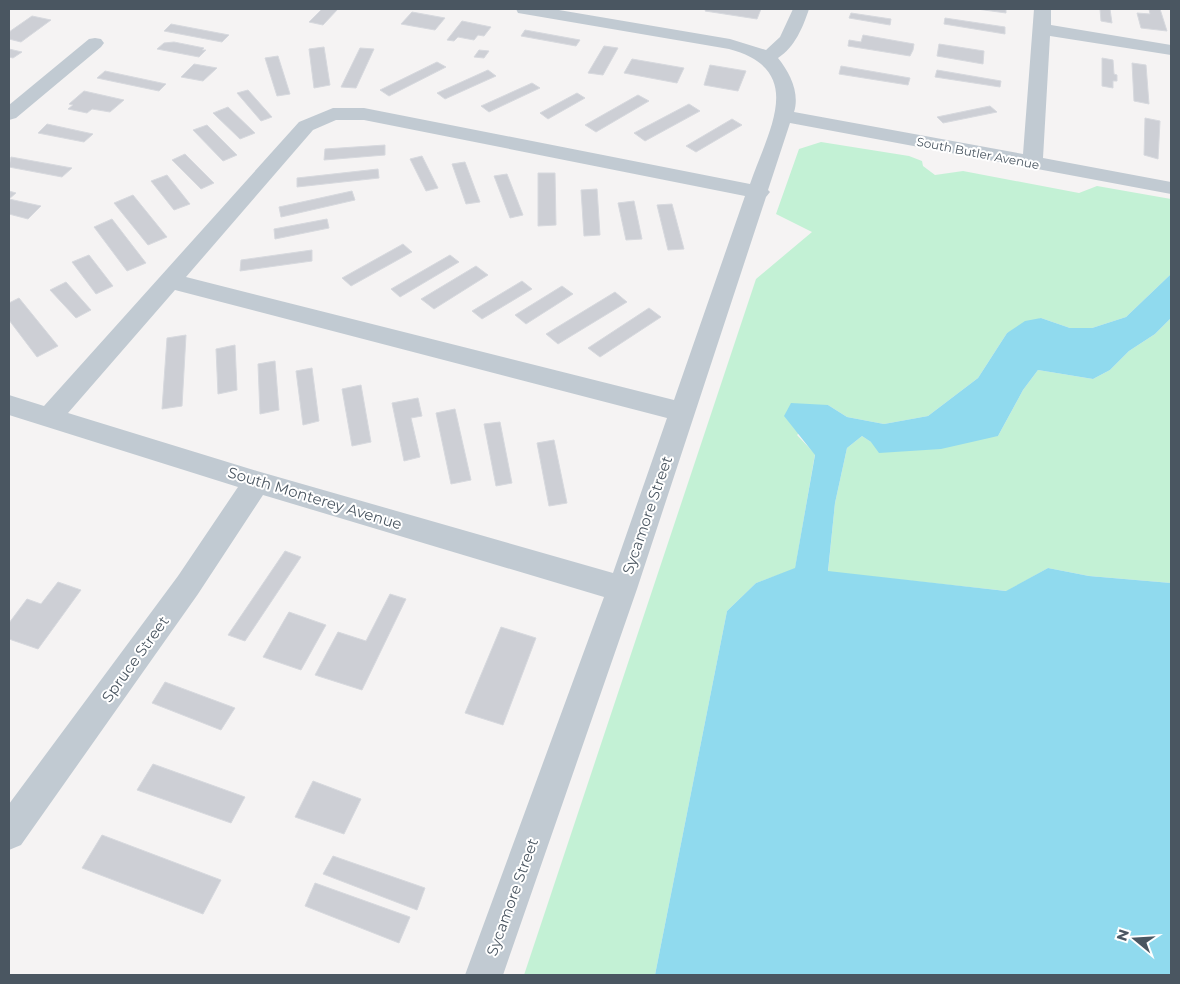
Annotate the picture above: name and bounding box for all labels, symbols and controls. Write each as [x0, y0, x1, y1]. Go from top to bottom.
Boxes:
street label: South Butler Avenue [915, 134, 1041, 172]
street label: Sycamore Street [618, 453, 676, 577]
street label: South Monterey Avenue [226, 462, 404, 534]
street label: Spruce Street [97, 612, 173, 706]
street label: Sycamore Street [482, 836, 542, 958]
north arrow [1110, 914, 1160, 964]
text: N [1112, 927, 1133, 943]

